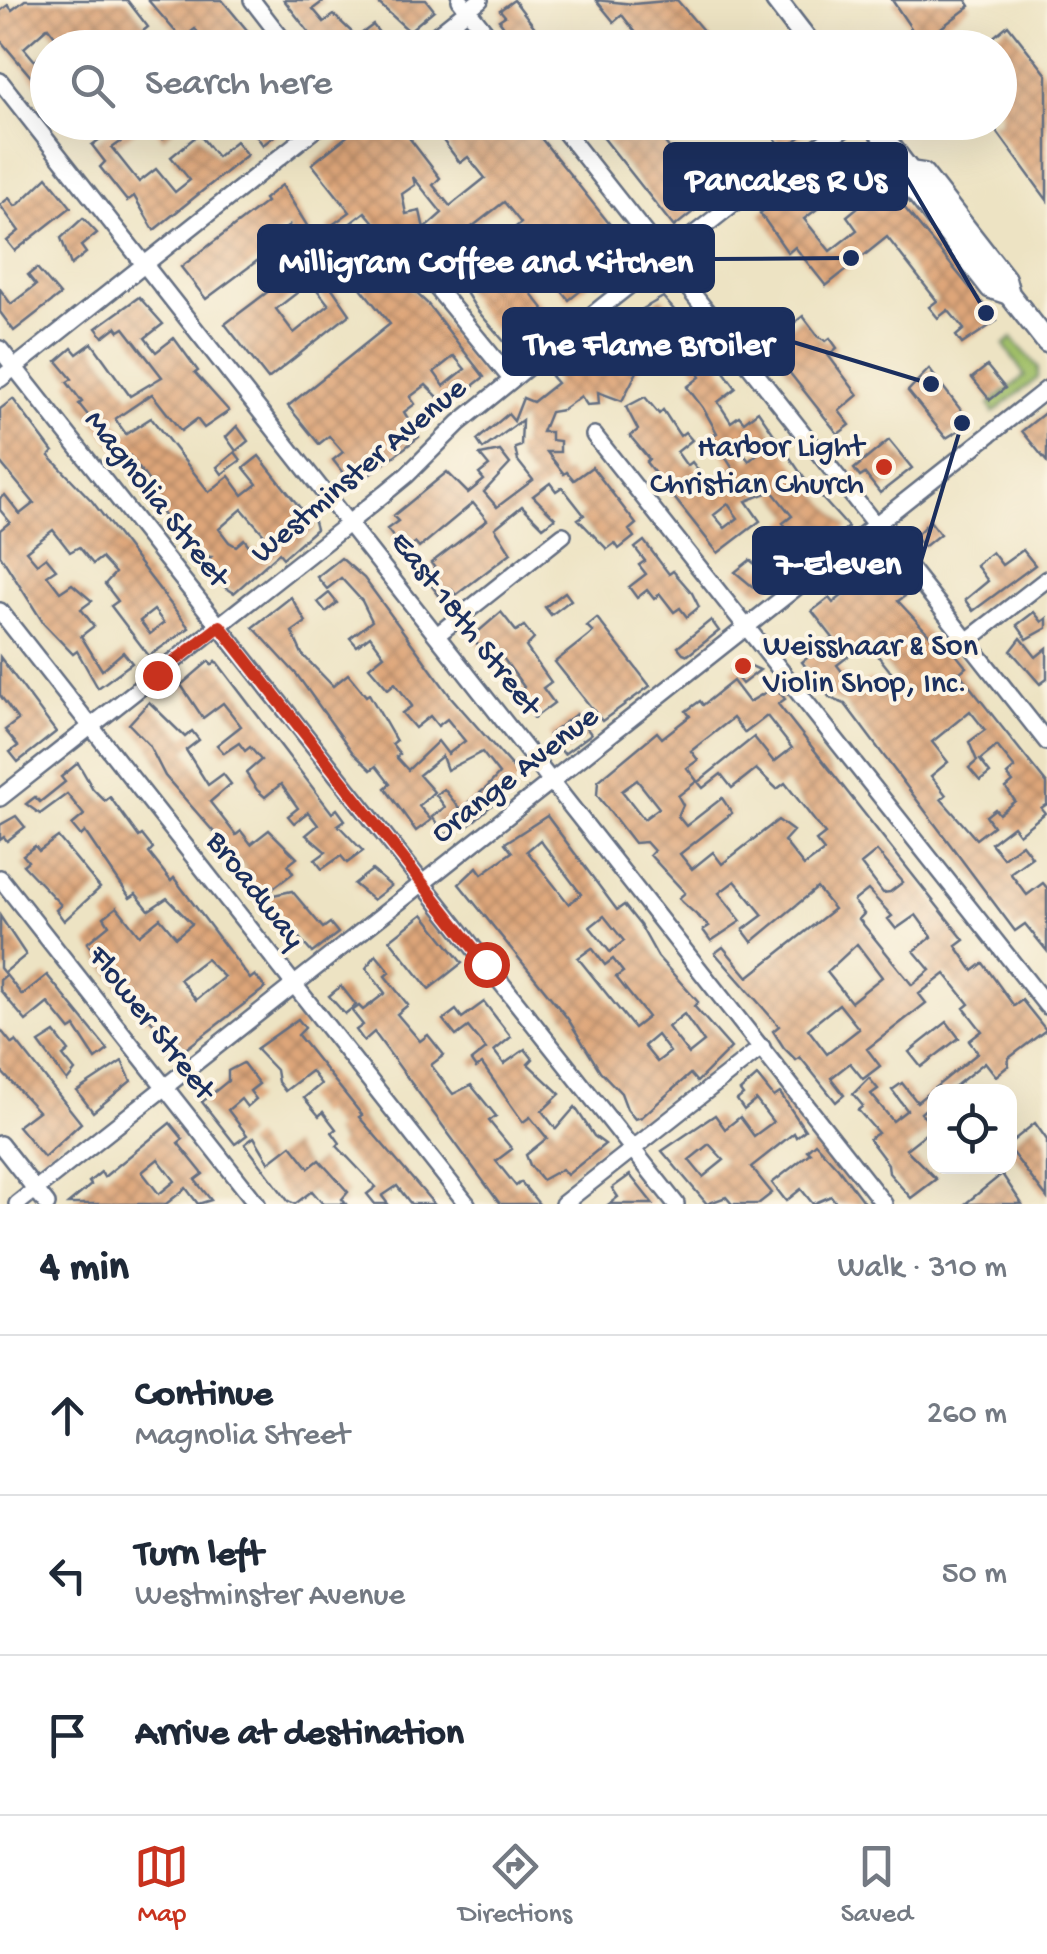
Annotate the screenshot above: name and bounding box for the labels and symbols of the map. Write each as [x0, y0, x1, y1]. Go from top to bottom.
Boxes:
callout: Pancakes R Us [665, 144, 906, 209]
text: Pancakes R Us [683, 162, 889, 203]
callout: Milligram Coffee and Kitchen [259, 226, 713, 291]
text: Milligram Coffee and Kitchen [279, 244, 693, 285]
callout: The Flame Broiler [504, 309, 793, 374]
text: The Flame Broiler [521, 327, 777, 368]
street label: Westminster Avenue [244, 370, 476, 573]
street label: Magnolia Street [74, 404, 238, 599]
place label: Harbor Light Christian Church [650, 430, 867, 505]
marker: Harbor Light Christian Church [873, 456, 895, 478]
street label: East 18th Street [380, 525, 550, 727]
callout: 7-Eleven [754, 528, 921, 593]
text: 7-Eleven [773, 546, 902, 587]
place label: Weisshaar & Son Violin Shop, Inc. [762, 629, 978, 704]
route end [135, 653, 181, 699]
marker: Weisshaar & Son Violin Shop, Inc. [732, 655, 754, 677]
street label: Orange Avenue [425, 699, 608, 853]
street label: Broadway [196, 824, 312, 958]
street label: Flower Street [77, 938, 224, 1111]
route start [464, 942, 510, 988]

